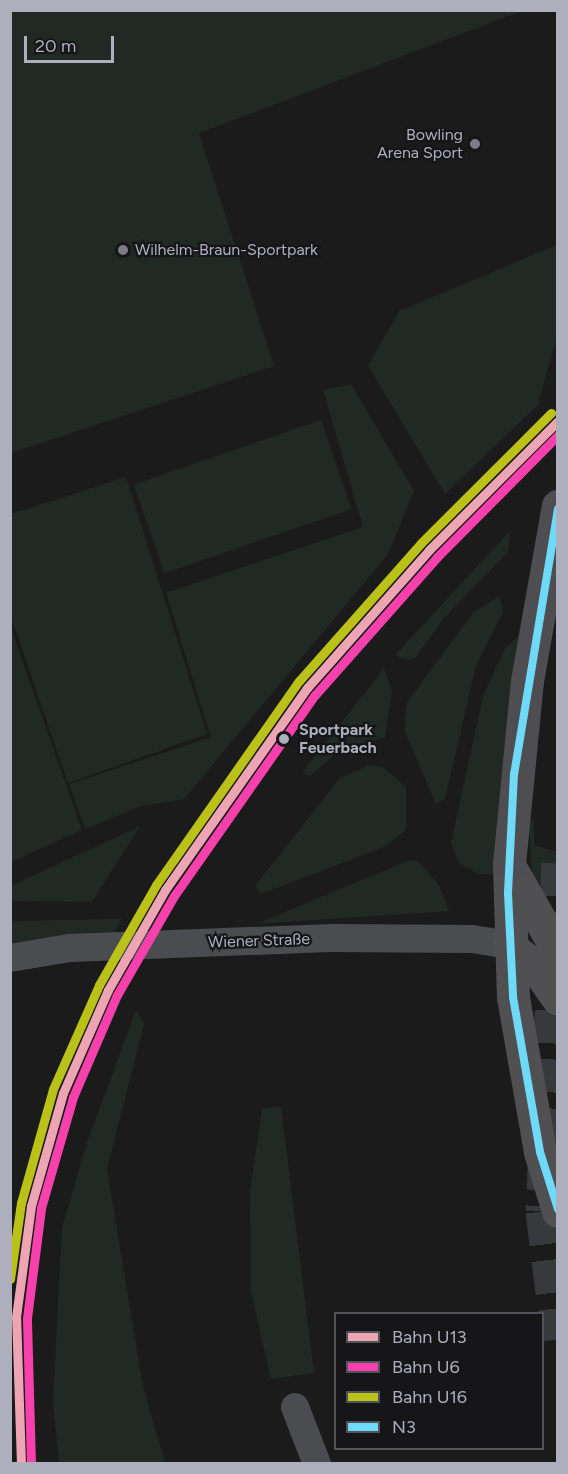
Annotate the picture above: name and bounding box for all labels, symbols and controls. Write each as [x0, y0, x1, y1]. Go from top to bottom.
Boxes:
scale bar [27, 24, 117, 62]
text: 20 m [35, 35, 76, 57]
place label: Bowling Arena Sport [377, 125, 463, 163]
marker: Bowling Arena Sport [468, 137, 482, 151]
place label: Wilhelm-Braun-Sportpark [135, 240, 318, 260]
marker: Wilhelm-Braun-Sportpark [116, 243, 130, 257]
place label: Sportpark Feuerbach [299, 720, 377, 758]
marker: Sportpark Feuerbach [274, 729, 294, 749]
street label: Wiener Straße [208, 930, 310, 952]
legend [334, 1312, 544, 1450]
text: Bahn U13 [392, 1326, 467, 1348]
text: Bahn U6 [392, 1356, 460, 1378]
text: Bahn U16 [392, 1386, 467, 1408]
text: N3 [392, 1416, 416, 1438]

